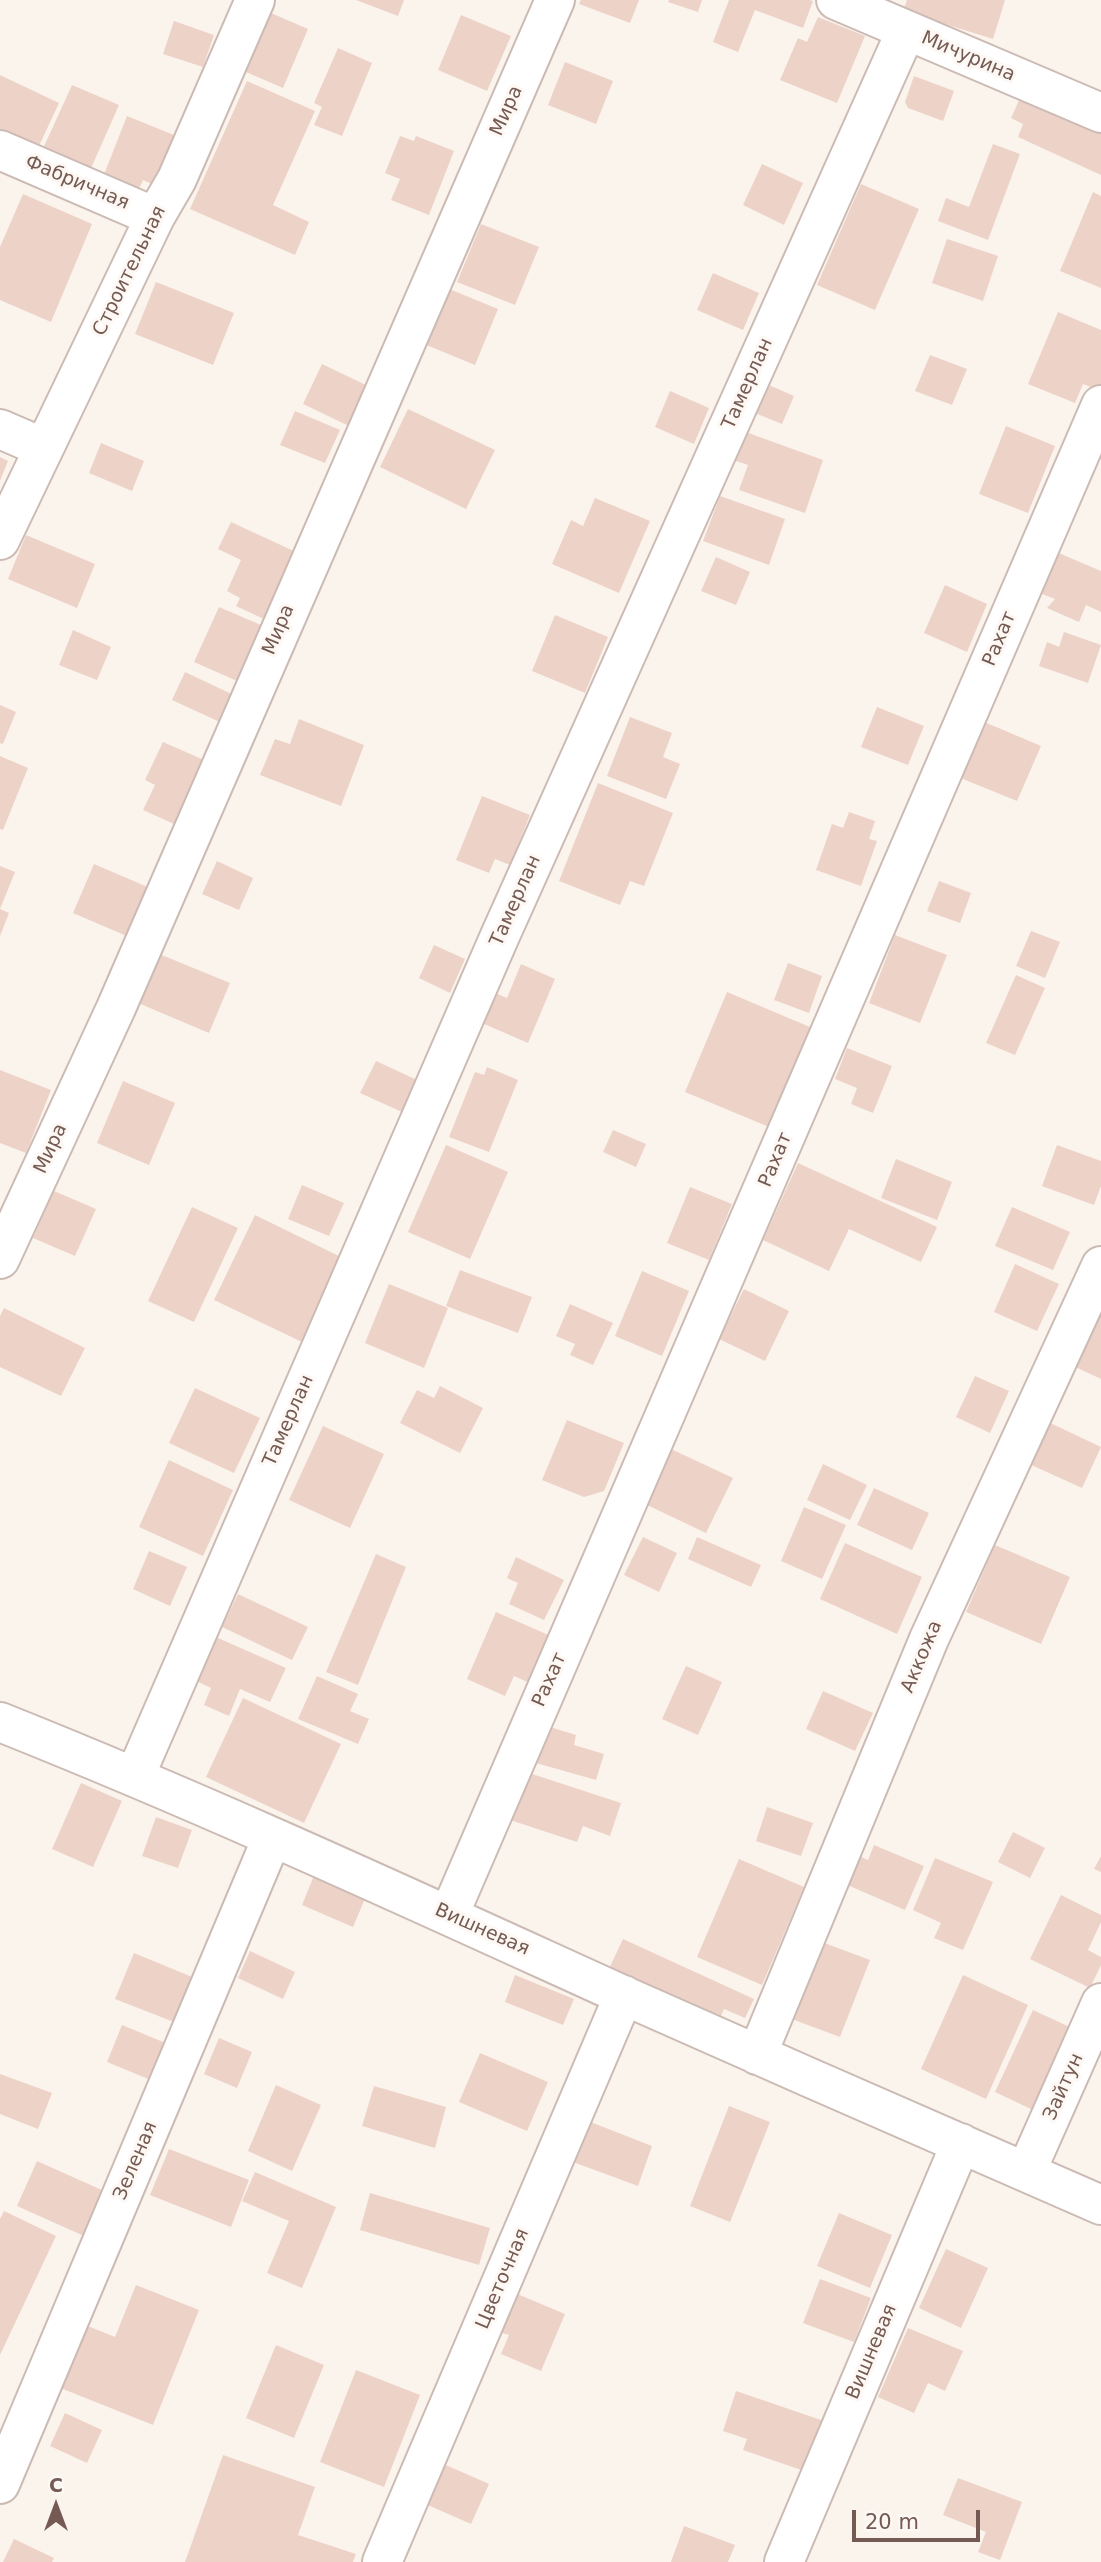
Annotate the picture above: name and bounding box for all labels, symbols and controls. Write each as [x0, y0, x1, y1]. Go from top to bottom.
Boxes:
street label: Мичурина [918, 27, 1018, 87]
street label: Мира [486, 82, 528, 140]
street label: Фабричная [22, 151, 132, 215]
street label: Строительная [89, 202, 171, 340]
street label: Тамерлан [718, 335, 778, 433]
street label: Мира [258, 601, 300, 659]
street label: Рахат [978, 608, 1022, 670]
street label: Тамерлан [486, 852, 546, 950]
street label: Мира [30, 1120, 72, 1178]
street label: Рахат [754, 1129, 798, 1191]
street label: Тамерлан [259, 1372, 319, 1470]
street label: Аккожа [897, 1617, 947, 1697]
street label: Рахат [528, 1649, 572, 1711]
street label: Вишневая [431, 1899, 533, 1961]
street label: Зайтун [1039, 2050, 1089, 2124]
street label: Зеленая [109, 2118, 163, 2204]
street label: Цветочная [472, 2225, 534, 2333]
street label: Вишневая [842, 2301, 902, 2403]
north arrow [21, 2471, 91, 2541]
text: С [49, 2474, 63, 2496]
scale bar [856, 2496, 984, 2540]
text: 20 m [865, 2510, 919, 2534]

